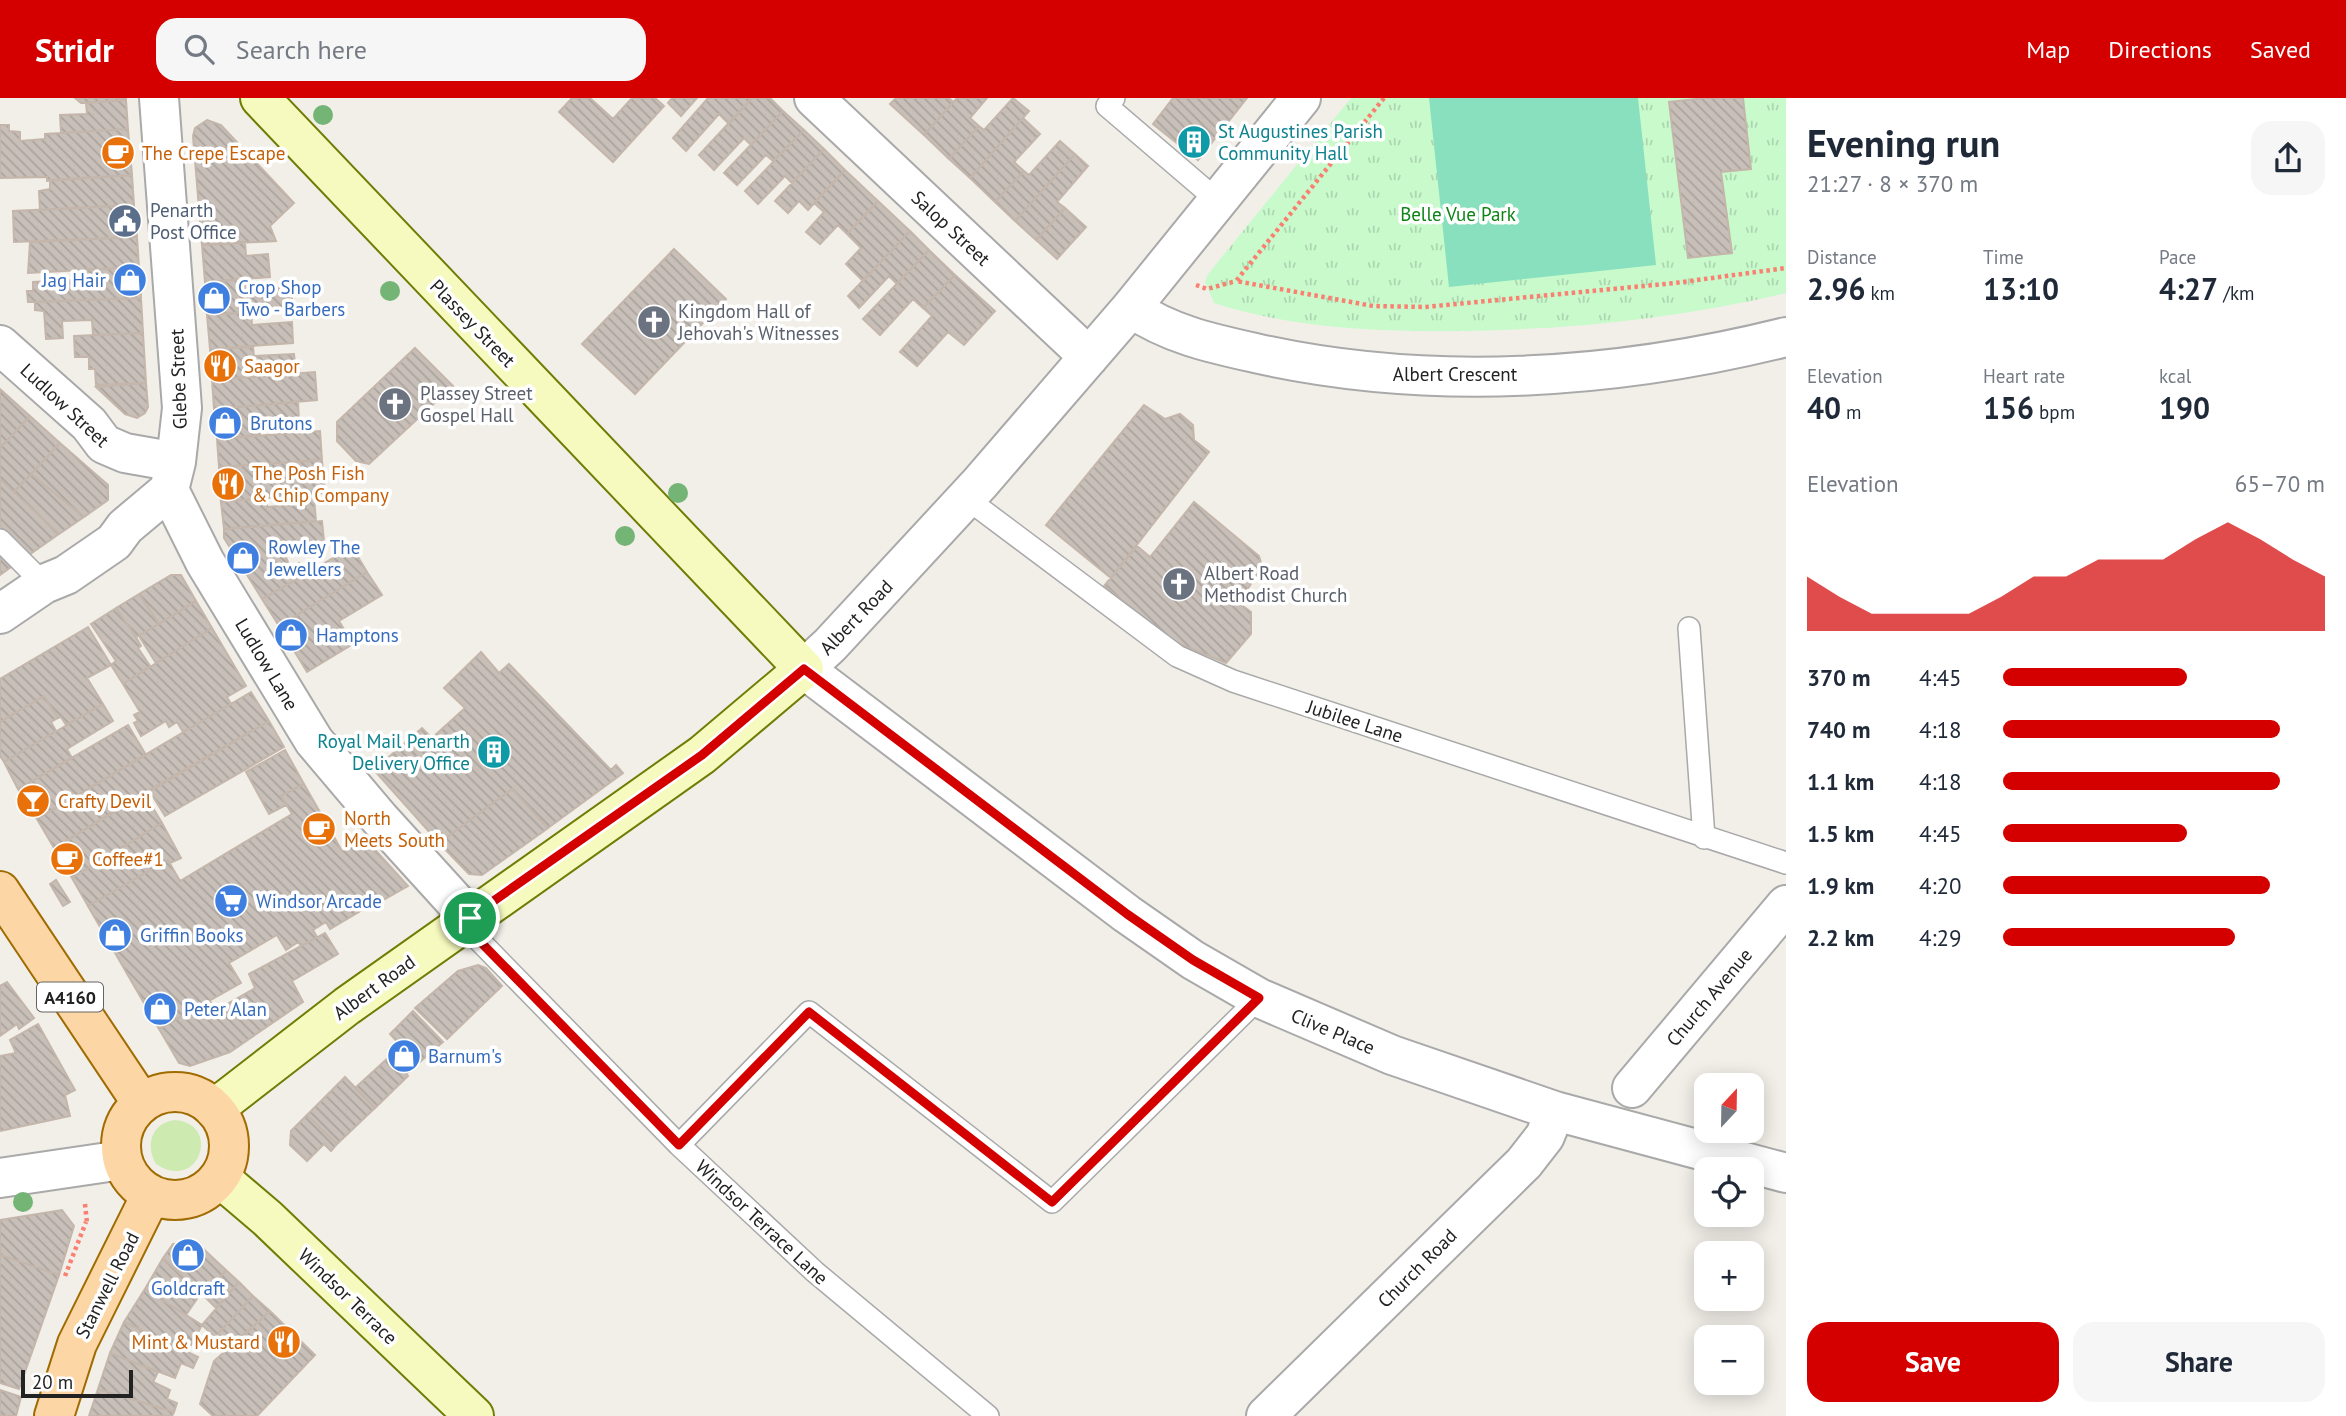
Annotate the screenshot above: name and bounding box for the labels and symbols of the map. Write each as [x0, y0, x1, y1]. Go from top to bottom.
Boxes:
place label: St Augustines Parish Community Hall [1218, 119, 1383, 165]
building icon: St Augustines Parish Community Hall [1175, 123, 1213, 161]
cafe icon: The Crepe Escape [99, 134, 137, 172]
place label: The Crepe Escape [142, 141, 285, 165]
street label: Salop Street [907, 185, 996, 271]
place label: Penarth Post Office [150, 198, 237, 244]
public building icon: Penarth Post Office [106, 202, 144, 240]
park label: Belle Vue Park [1400, 202, 1516, 226]
shop icon: Jag Hair [111, 261, 149, 299]
place label: Jag Hair [41, 268, 107, 292]
street label: Plassey Street [425, 274, 521, 372]
place label: Crop Shop Two - Barbers [238, 275, 345, 321]
shop icon: Crop Shop Two - Barbers [195, 279, 233, 317]
place label: Kingdom Hall of Jehovah's Witnesses [677, 299, 839, 345]
church icon: Kingdom Hall of Jehovah's Witnesses [635, 303, 673, 341]
street label: Glebe Street [164, 328, 192, 430]
restaurant icon: Saagor [201, 347, 239, 385]
place label: Saagor [244, 354, 300, 378]
street label: Ludlow Street [16, 358, 115, 453]
street label: Albert Crescent [1393, 362, 1518, 386]
place label: Plassey Street Gospel Hall [420, 381, 533, 427]
church icon: Plassey Street Gospel Hall [376, 385, 414, 423]
shop icon: Brutons [206, 404, 244, 442]
place label: Brutons [250, 411, 313, 435]
place label: The Posh Fish & Chip Company [252, 461, 389, 507]
restaurant icon: The Posh Fish & Chip Company [209, 465, 247, 503]
place label: Rowley The Jewellers [267, 535, 360, 581]
shop icon: Rowley The Jewellers [224, 539, 262, 577]
place label: Albert Road Methodist Church [1204, 561, 1347, 607]
church icon: Albert Road Methodist Church [1160, 565, 1198, 603]
street label: Albert Road [814, 574, 898, 660]
street label: Ludlow Lane [230, 614, 304, 714]
shop icon: Hamptons [272, 616, 310, 654]
place label: Hamptons [316, 623, 399, 647]
street label: Jubilee Lane [1303, 694, 1406, 748]
place label: Royal Mail Penarth Delivery Office [317, 729, 470, 775]
building icon: Royal Mail Penarth Delivery Office [475, 733, 513, 771]
bar icon: Crafty Devil [14, 782, 52, 820]
place label: Crafty Devil [58, 789, 152, 813]
place label: North Meets South [344, 806, 445, 852]
cafe icon: North Meets South [300, 810, 338, 848]
cafe icon: Coffee#1 [48, 840, 86, 878]
place label: Coffee#1 [92, 847, 164, 871]
supermarket icon: Windsor Arcade [212, 882, 250, 920]
pin [440, 888, 500, 948]
place label: Windsor Arcade [256, 889, 382, 913]
shop icon: Griffin Books [96, 916, 134, 954]
place label: Griffin Books [140, 923, 244, 947]
street label: Church Avenue [1661, 943, 1757, 1051]
street label: Albert Road [328, 949, 420, 1025]
road number: A4160 [37, 982, 103, 1012]
shop icon: Peter Alan [141, 990, 179, 1028]
place label: Peter Alan [184, 997, 267, 1021]
street label: Clive Place [1288, 1003, 1378, 1059]
shop icon: Barnum's [385, 1037, 423, 1075]
place label: Barnum's [428, 1044, 502, 1068]
north arrow [1694, 1073, 1764, 1143]
street label: Windsor Terrace Lane [691, 1154, 833, 1290]
street label: Church Road [1372, 1223, 1462, 1313]
street label: Stanwell Road [70, 1228, 144, 1342]
shop icon: Goldcraft [169, 1236, 207, 1274]
street label: Windsor Terrace [293, 1243, 403, 1349]
place label: Goldcraft [151, 1276, 226, 1300]
restaurant icon: Mint & Mustard [265, 1323, 303, 1361]
place label: Mint & Mustard [132, 1330, 260, 1354]
scale bar [21, 1367, 133, 1399]

